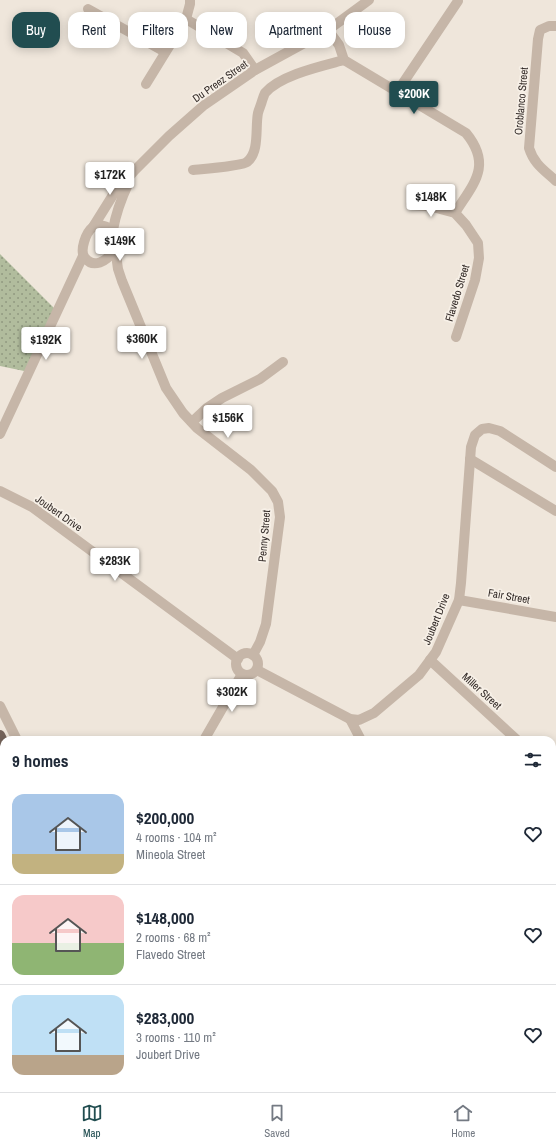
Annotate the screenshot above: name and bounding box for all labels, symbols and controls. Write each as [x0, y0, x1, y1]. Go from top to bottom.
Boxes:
chip: Buy [12, 12, 60, 48]
chip: Rent [68, 12, 120, 48]
chip: Filters [128, 12, 188, 48]
chip: New [196, 12, 247, 48]
chip: Apartment [255, 12, 336, 48]
chip: House [344, 12, 405, 48]
street label: Du Preez Street [190, 57, 251, 105]
street label: Oroblanco Street [511, 66, 531, 136]
pin: $200K [386, 81, 442, 115]
text: $200K [398, 85, 430, 102]
pin: $172K [82, 162, 138, 196]
text: $172K [94, 166, 126, 183]
pin: $148K [403, 184, 459, 218]
text: $148K [415, 188, 447, 205]
pin: $149K [92, 228, 148, 262]
text: $149K [104, 232, 136, 249]
street label: Flavedo Street [442, 262, 472, 323]
pin: $360K [114, 326, 170, 360]
pin: $192K [18, 327, 74, 361]
text: $360K [126, 330, 158, 347]
text: $192K [30, 331, 62, 348]
pin: $156K [200, 405, 256, 439]
text: $156K [212, 409, 244, 426]
street label: Joubert Drive [33, 492, 85, 534]
street label: Penny Street [255, 509, 273, 563]
pin: $283K [87, 548, 143, 582]
text: $283K [99, 552, 131, 569]
street label: Fair Street [487, 585, 531, 607]
street label: Joubert Drive [419, 591, 453, 647]
street label: Miller Street [459, 670, 505, 713]
pin: $302K [204, 679, 260, 713]
text: $302K [216, 683, 248, 700]
text: 9 homes [12, 749, 69, 772]
icon: filters [522, 749, 544, 771]
text: $200,000 [136, 806, 194, 829]
icon: home [44, 810, 92, 858]
icon: heart [522, 823, 544, 845]
text: 4 rooms · 104 m² [136, 829, 217, 846]
text: Mineola Street [136, 846, 205, 863]
text: $148,000 [136, 906, 194, 929]
icon: home [44, 911, 92, 959]
icon: heart [522, 924, 544, 946]
text: 2 rooms · 68 m² [136, 929, 211, 946]
text: Flavedo Street [136, 946, 205, 963]
text: $283,000 [136, 1006, 194, 1029]
icon: home [44, 1011, 92, 1059]
icon: heart [522, 1024, 544, 1046]
text: 3 rooms · 110 m² [136, 1029, 216, 1046]
text: Joubert Drive [136, 1046, 200, 1063]
tab: Map [81, 1102, 103, 1140]
tab: Saved [264, 1102, 290, 1140]
tab: Home [451, 1102, 475, 1140]

